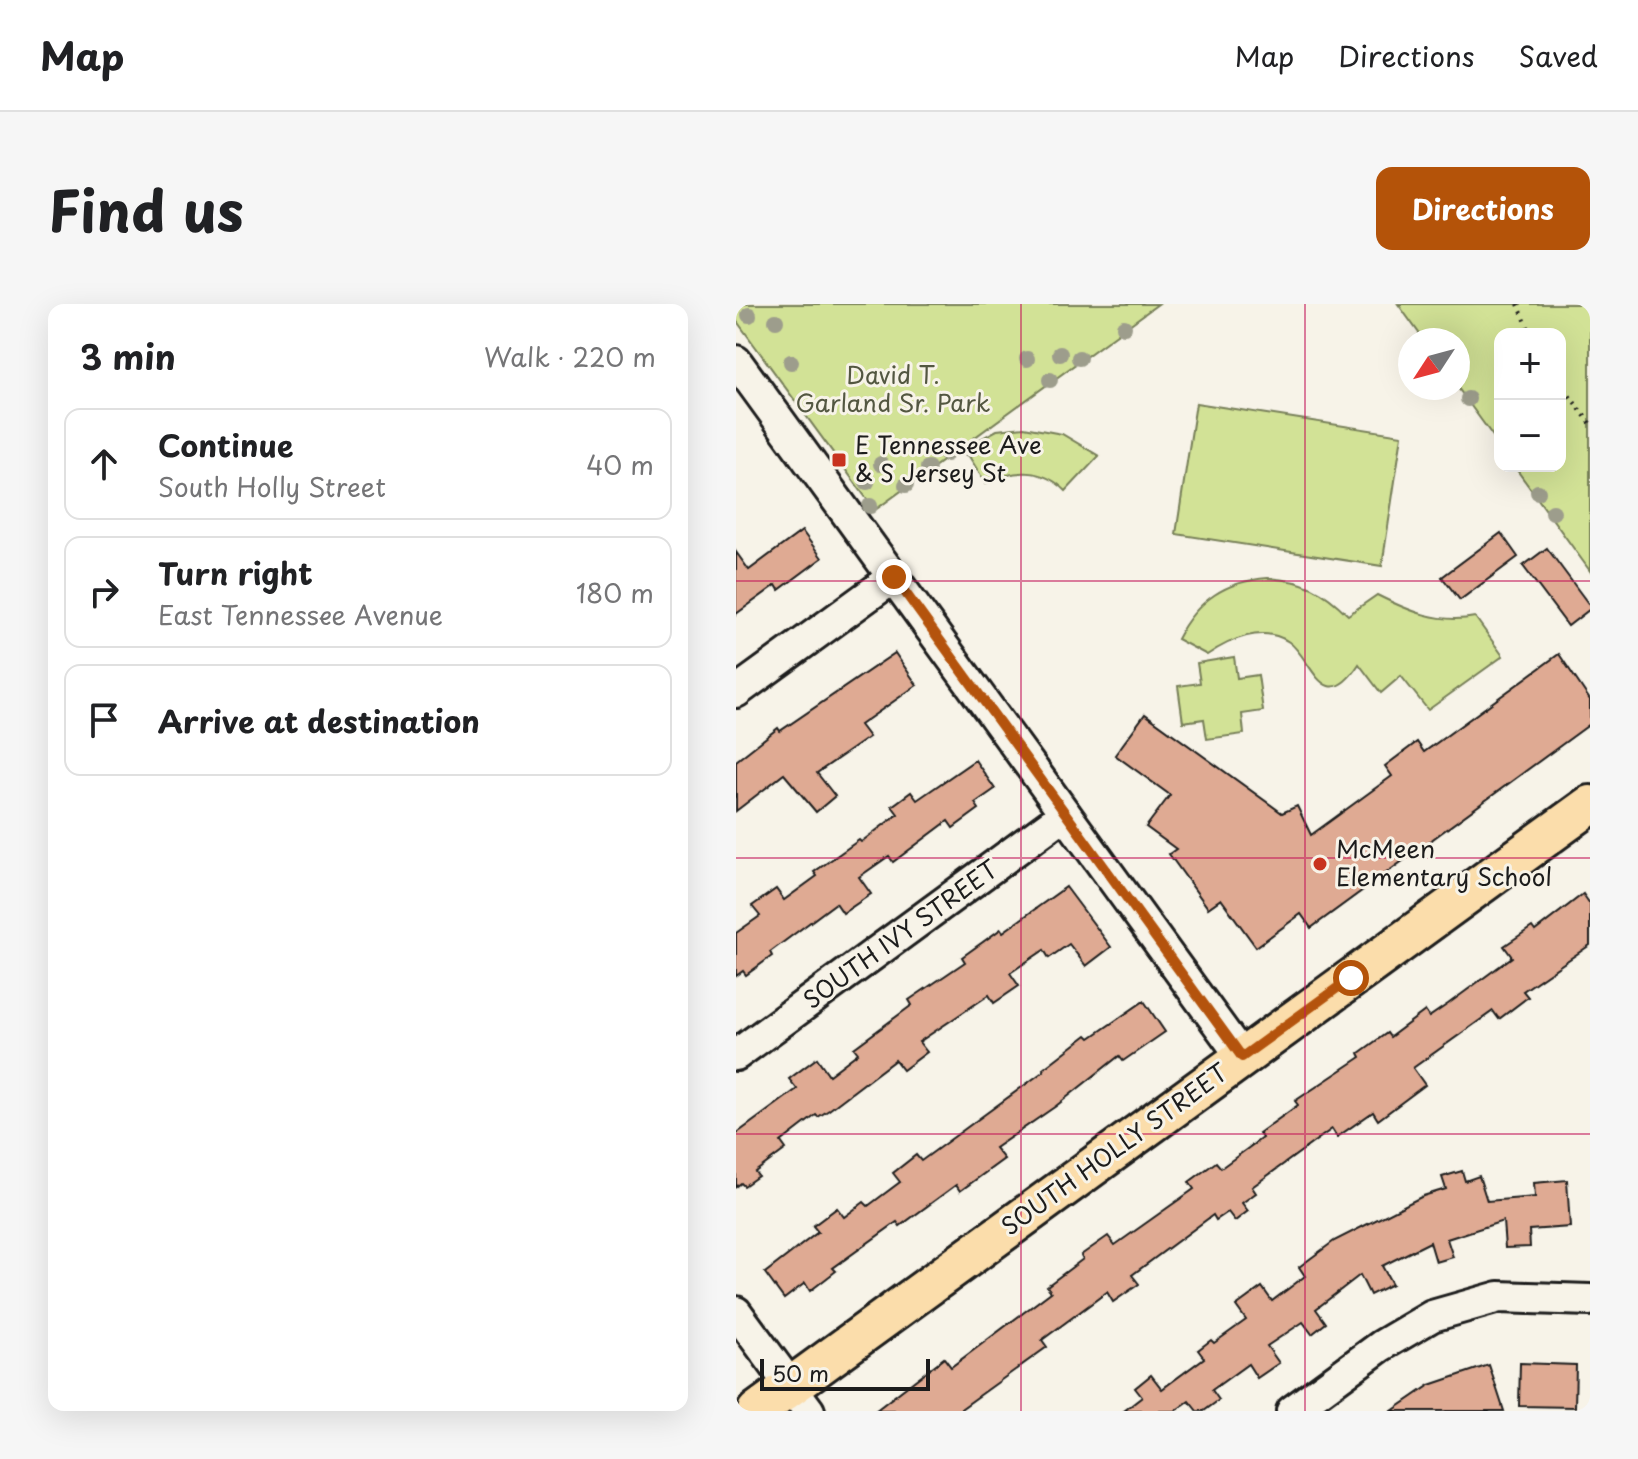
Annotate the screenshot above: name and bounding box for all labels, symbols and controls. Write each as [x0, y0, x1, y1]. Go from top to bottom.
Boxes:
text: Map [40, 27, 124, 84]
text: Map [1235, 34, 1294, 77]
text: Directions [1338, 34, 1475, 77]
text: Saved [1519, 34, 1598, 77]
text: Find us [48, 166, 244, 251]
button: Directions [1376, 167, 1590, 250]
north arrow [1398, 328, 1470, 400]
map controls [1494, 328, 1566, 472]
button: + [1494, 328, 1566, 400]
text: 3 min [80, 330, 176, 382]
text: Walk · 220 m [484, 337, 656, 376]
park label: David T. Garland Sr. Park [796, 356, 990, 420]
button: − [1494, 400, 1566, 472]
text: Continue [158, 422, 293, 467]
place label: E Tennessee Ave & S Jersey St [855, 426, 1042, 490]
icon: ahead [82, 442, 126, 486]
text: 40 m [586, 445, 654, 484]
marker: E Tennessee Ave & S Jersey St [830, 451, 848, 469]
text: South Holly Street [158, 467, 386, 506]
text: Turn right [158, 550, 313, 595]
route end [876, 559, 912, 595]
icon: right [82, 570, 126, 614]
text: 180 m [576, 573, 654, 612]
text: East Tennessee Avenue [158, 595, 443, 634]
icon: arrive [82, 698, 126, 742]
text: Arrive at destination [158, 698, 480, 743]
place label: McMeen Elementary School [1336, 830, 1552, 894]
street label: SOUTH IVY STREET [795, 850, 1005, 1016]
marker: McMeen Elementary School [1311, 855, 1329, 873]
route start [1333, 960, 1369, 996]
street label: SOUTH HOLLY STREET [993, 1053, 1235, 1243]
scale bar [760, 1355, 930, 1391]
text: 50 m [772, 1356, 829, 1389]

